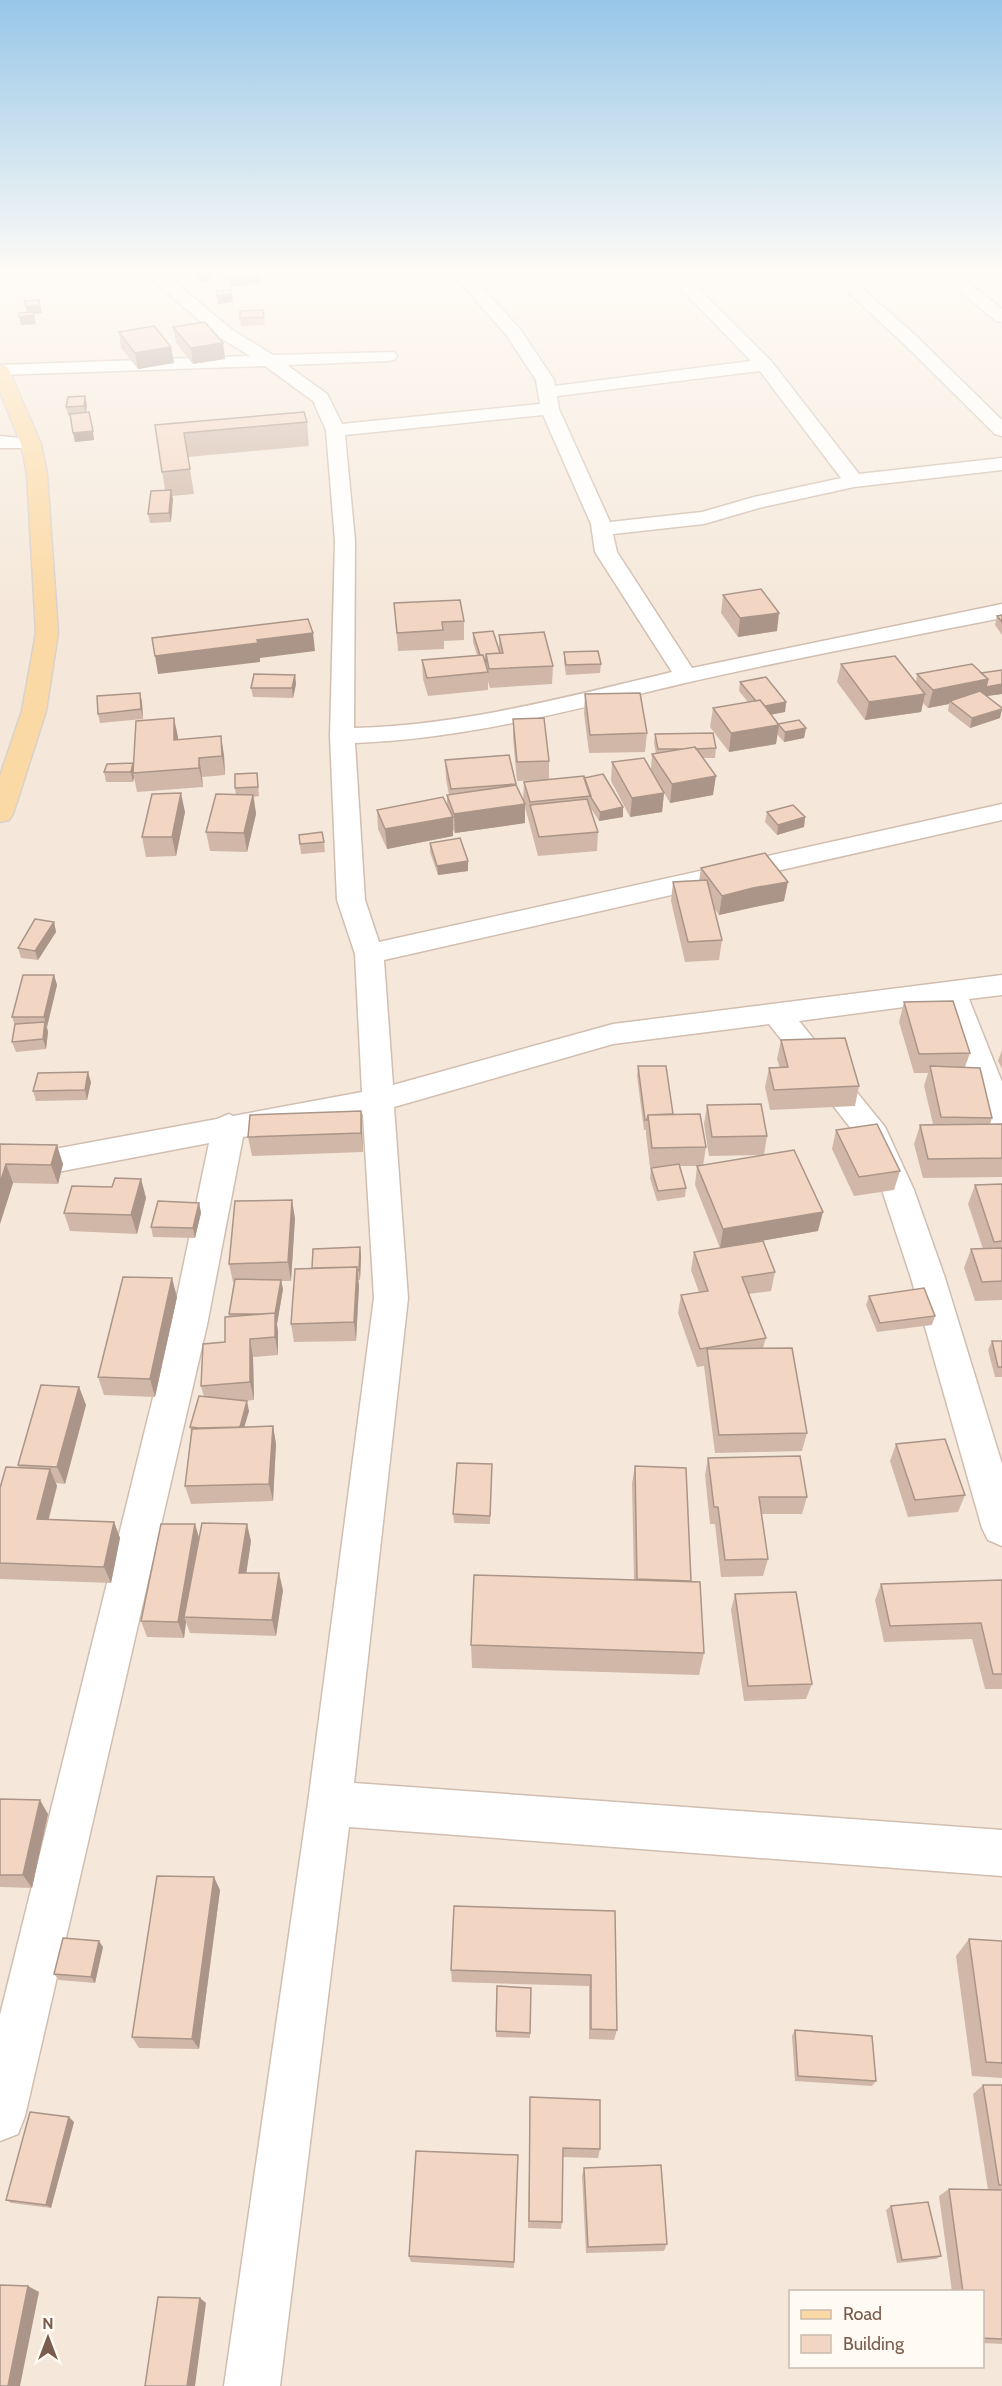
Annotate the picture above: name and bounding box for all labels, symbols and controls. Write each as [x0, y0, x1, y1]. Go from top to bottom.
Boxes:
legend [789, 2290, 984, 2368]
text: Road [843, 2303, 882, 2325]
north arrow [18, 2308, 78, 2368]
text: N [42, 2314, 54, 2333]
text: Building [843, 2333, 905, 2355]

